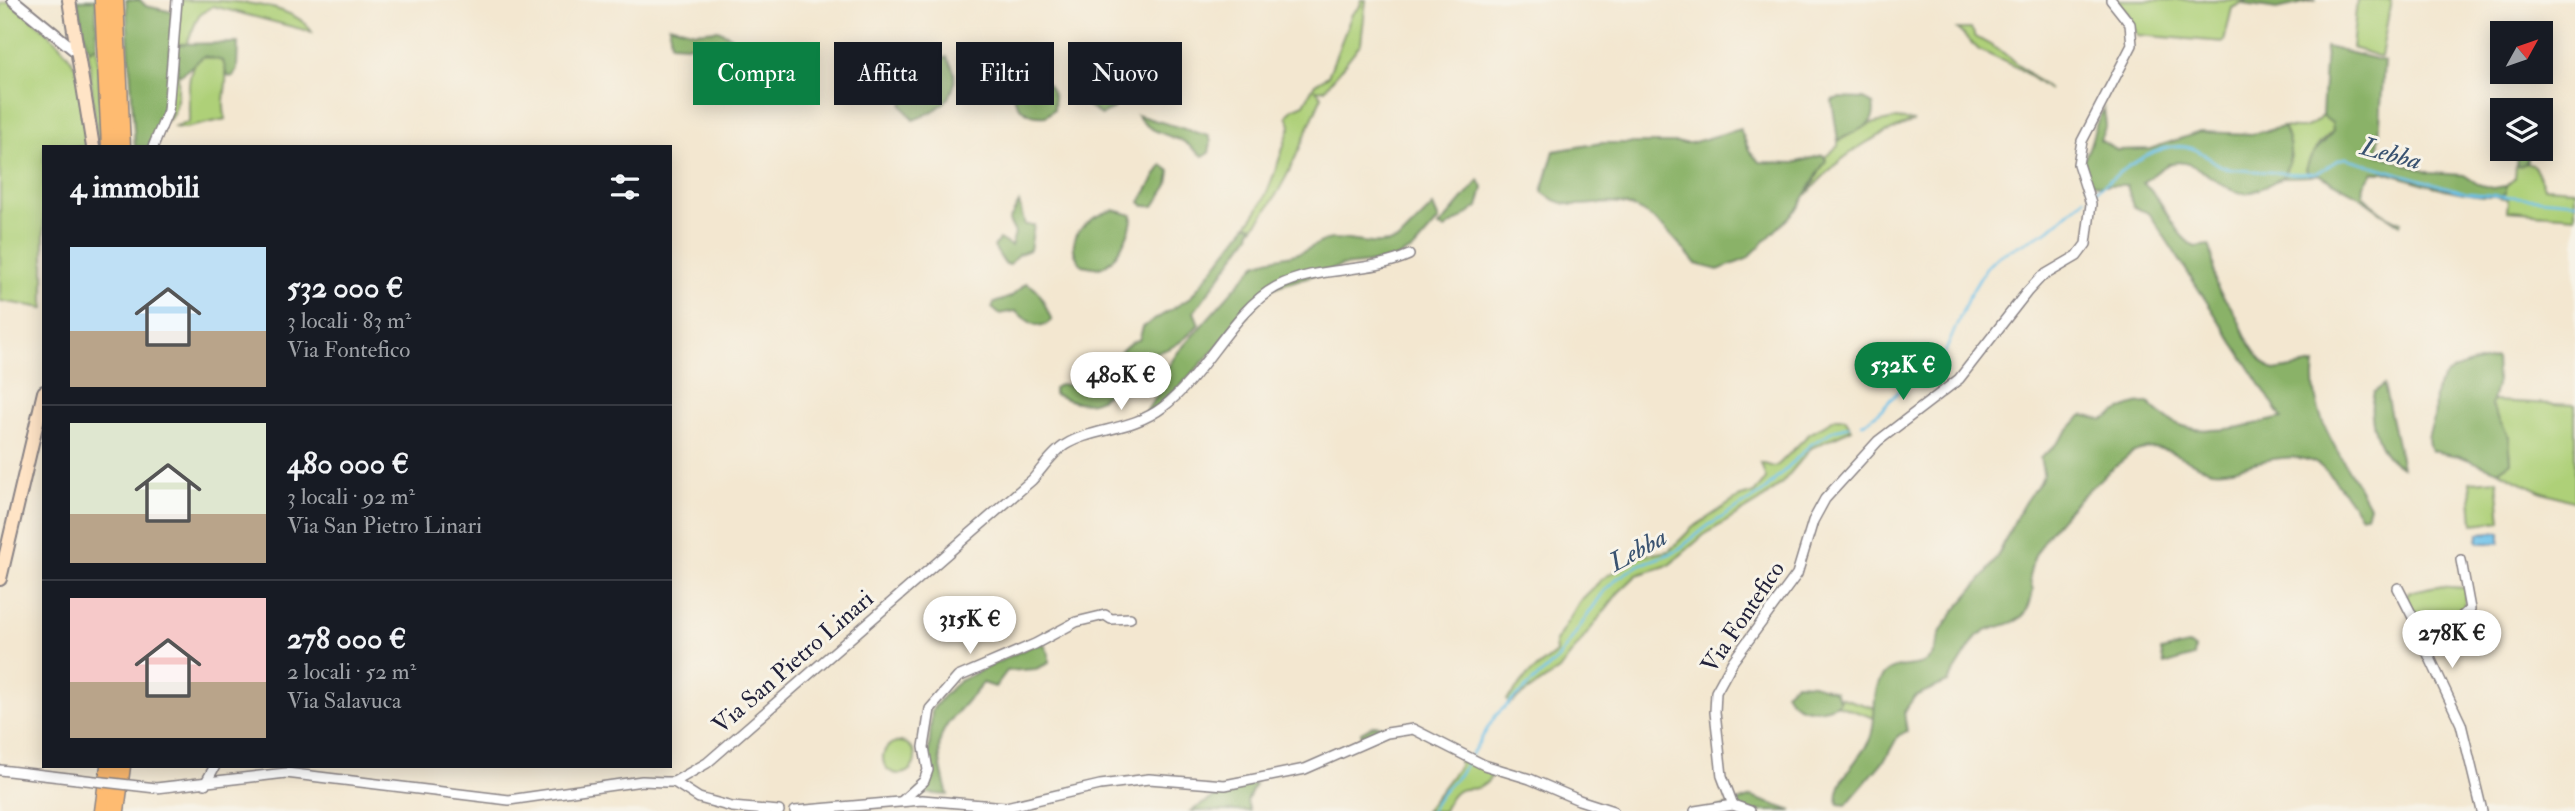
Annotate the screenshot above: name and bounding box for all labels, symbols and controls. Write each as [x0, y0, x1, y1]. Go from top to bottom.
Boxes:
north arrow [2490, 21, 2553, 84]
map controls [2490, 21, 2553, 161]
chip: Compra [693, 42, 820, 105]
chip: Affitta [834, 42, 942, 105]
chip: Filtri [956, 42, 1054, 105]
chip: Nuovo [1068, 42, 1182, 105]
button: layers [2490, 98, 2553, 161]
water label: Lebba [2356, 130, 2425, 177]
icon: filters [606, 168, 644, 206]
text: 4 immobili [70, 169, 200, 206]
text: 532 000 € [287, 269, 403, 306]
icon: home [126, 275, 210, 359]
text: 3 locali · 83 m² [287, 306, 411, 335]
text: Via Fontefico [287, 335, 410, 364]
pin: 532K € [1846, 342, 1960, 402]
text: 532K € [1871, 350, 1935, 379]
pin: 480K € [1064, 352, 1178, 412]
text: 480K € [1086, 360, 1156, 389]
text: 480 000 € [287, 445, 409, 482]
icon: home [126, 451, 210, 535]
text: 3 locali · 92 m² [287, 482, 415, 511]
text: Via San Pietro Linari [287, 511, 482, 540]
water label: Lebba [1603, 521, 1673, 579]
street label: Via Fontefico [1694, 555, 1792, 679]
street label: Via San Pietro Linari [706, 583, 880, 741]
pin: 315K € [913, 596, 1027, 656]
text: 315K € [939, 604, 1001, 633]
pin: 278K € [2395, 610, 2509, 670]
text: 278K € [2418, 618, 2486, 647]
text: 278 000 € [287, 620, 406, 657]
icon: home [126, 626, 210, 710]
text: 2 locali · 52 m² [287, 657, 416, 686]
text: Via Salavuca [287, 686, 401, 715]

